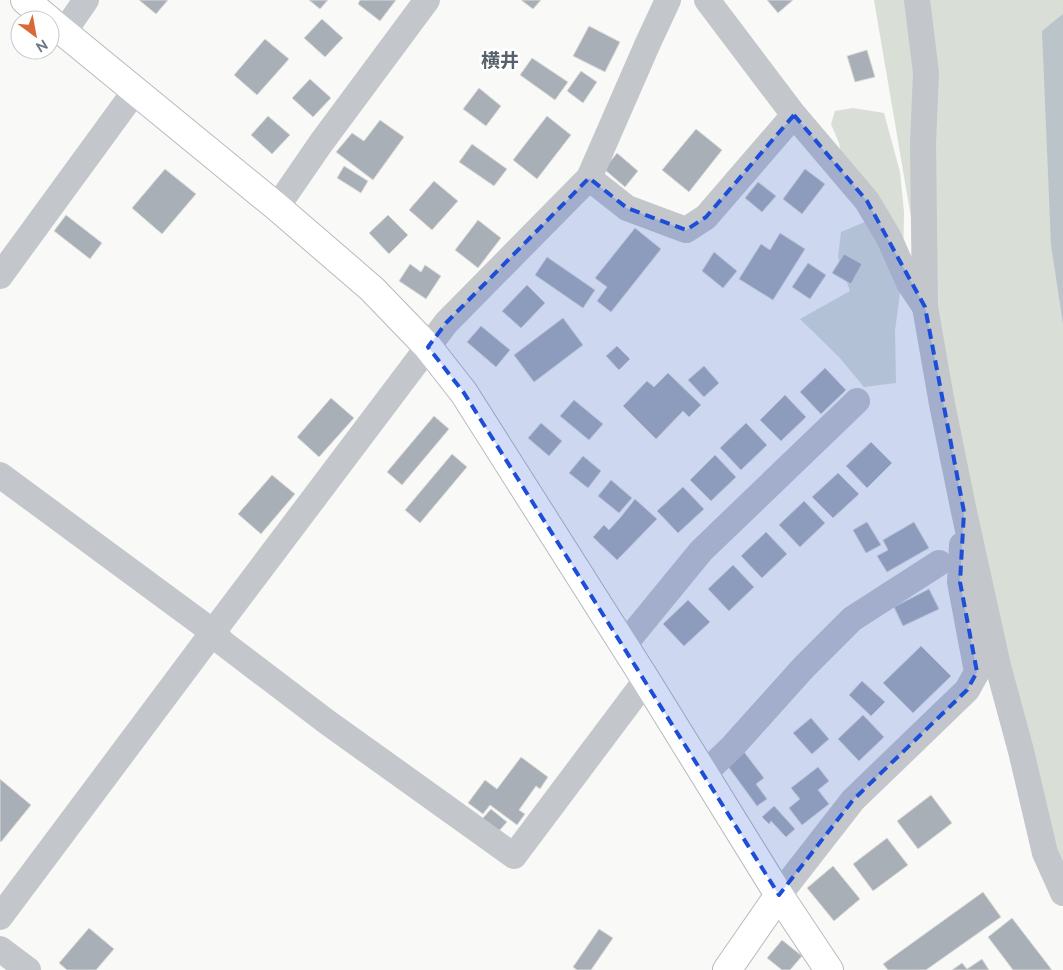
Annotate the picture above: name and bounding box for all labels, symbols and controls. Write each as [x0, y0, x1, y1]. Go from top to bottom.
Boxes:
north arrow [10, 10, 60, 60]
text: N [33, 36, 51, 56]
district label: 横井 [481, 49, 519, 71]

